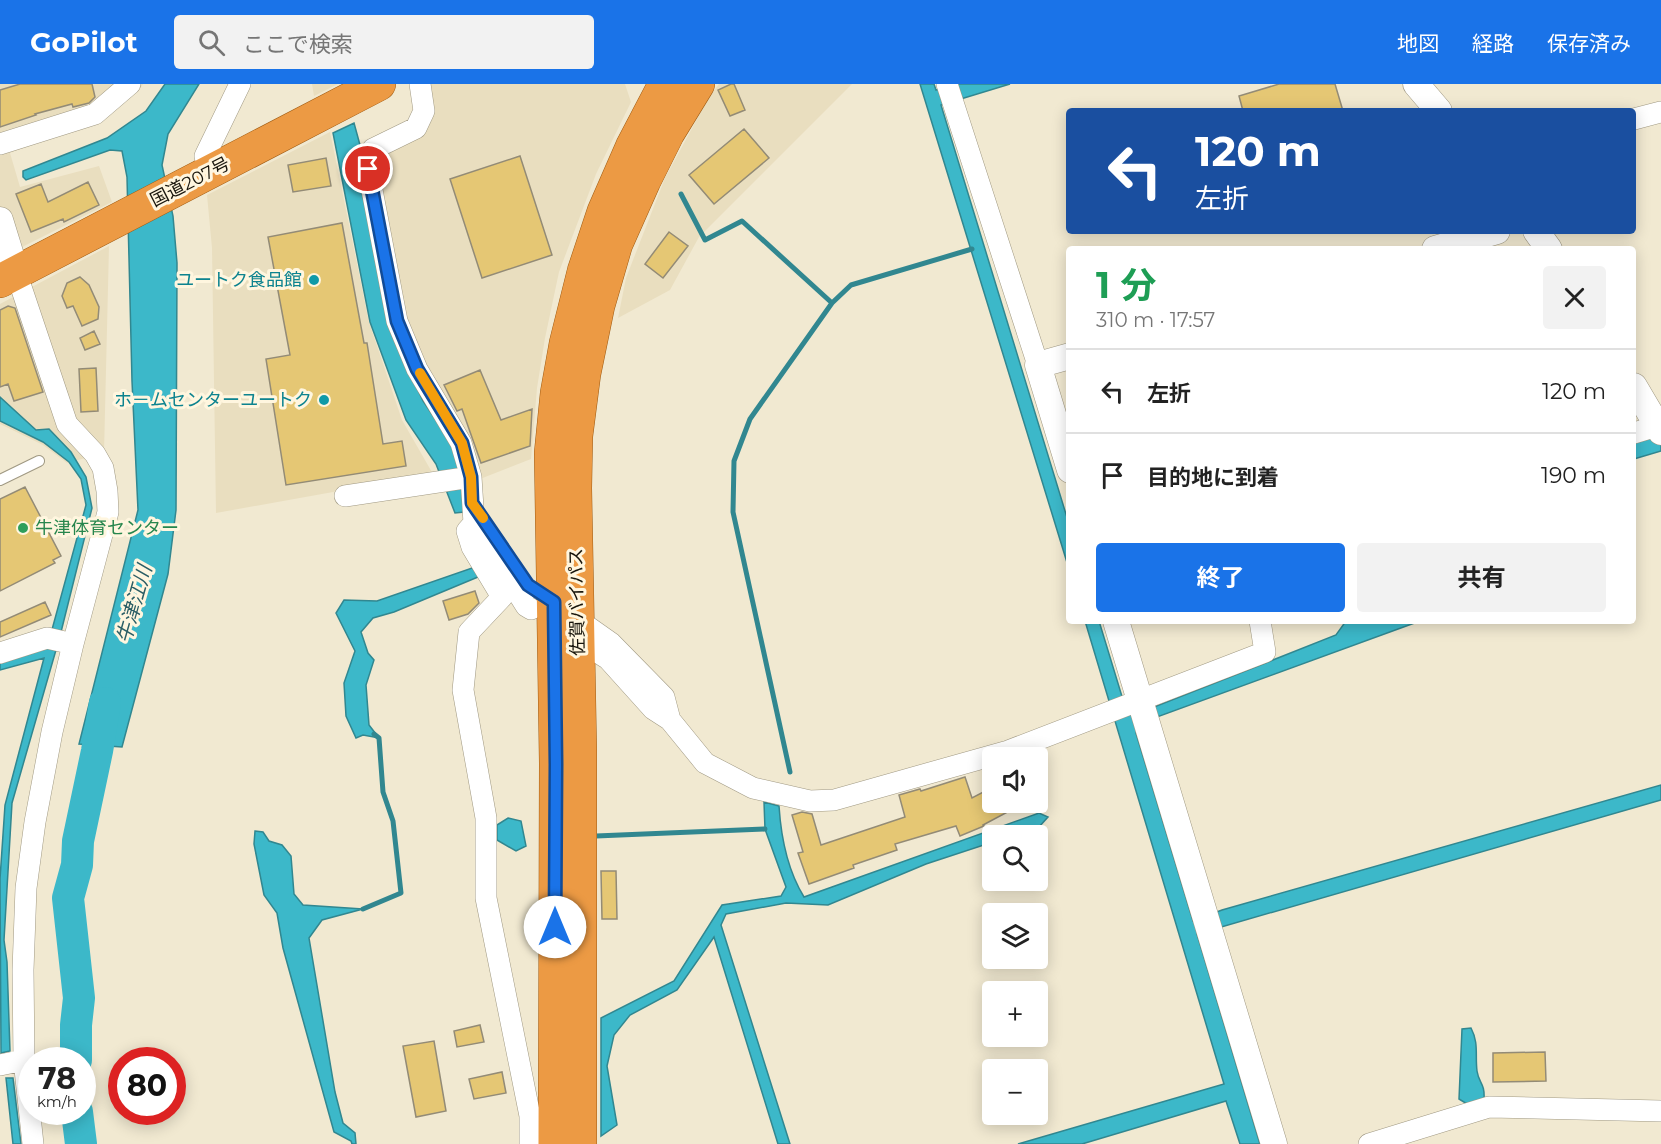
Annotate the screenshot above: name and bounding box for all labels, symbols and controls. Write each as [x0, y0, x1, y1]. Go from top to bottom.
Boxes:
search box [174, 15, 594, 69]
text: GoPilot [30, 25, 138, 59]
icon: search [195, 26, 228, 59]
text: ここで検索 [243, 31, 353, 58]
text: 地図 [1397, 31, 1439, 56]
text: 経路 [1472, 31, 1514, 56]
text: 保存済み [1547, 31, 1631, 56]
text: 120 m [1195, 125, 1321, 177]
icon: left [1096, 132, 1174, 210]
pin [342, 143, 393, 194]
icon: arrive [351, 152, 384, 185]
street label: 国道207号 [146, 153, 234, 211]
text: 左折 [1195, 182, 1249, 215]
text: 1 分 [1096, 263, 1156, 307]
button: close [1543, 266, 1606, 329]
place label: ユートク食品館 [176, 269, 302, 291]
marker: ユートク食品館 [307, 273, 321, 287]
text: 310 m · 17:57 [1096, 308, 1215, 332]
icon: left [1096, 375, 1129, 408]
text: 120 m [1542, 378, 1606, 405]
text: 左折 [1147, 380, 1191, 407]
place label: ホ－ムセンターユートク [114, 389, 312, 411]
marker: ホ－ムセンターユートク [317, 393, 331, 407]
icon: arrive [1096, 459, 1129, 492]
text: 190 m [1541, 462, 1606, 489]
text: 目的地に到着 [1147, 464, 1279, 491]
place label: 牛津体育センター [35, 517, 179, 539]
marker: 牛津体育センター [16, 521, 30, 535]
button: 終了 [1096, 543, 1345, 612]
button: 共有 [1357, 543, 1606, 612]
street label: 佐賀バイパス [565, 548, 589, 656]
water label: 牛津江川 [111, 560, 157, 646]
map controls [982, 747, 1048, 1125]
button: sound [982, 747, 1048, 813]
button: search [982, 825, 1048, 891]
position arrow [523, 895, 587, 959]
button: layers [982, 903, 1048, 969]
button: + [982, 981, 1048, 1047]
speed limit sign: 80 [108, 1047, 186, 1125]
button: − [982, 1059, 1048, 1125]
text: 78 [38, 1060, 76, 1097]
text: km/h [37, 1092, 77, 1111]

